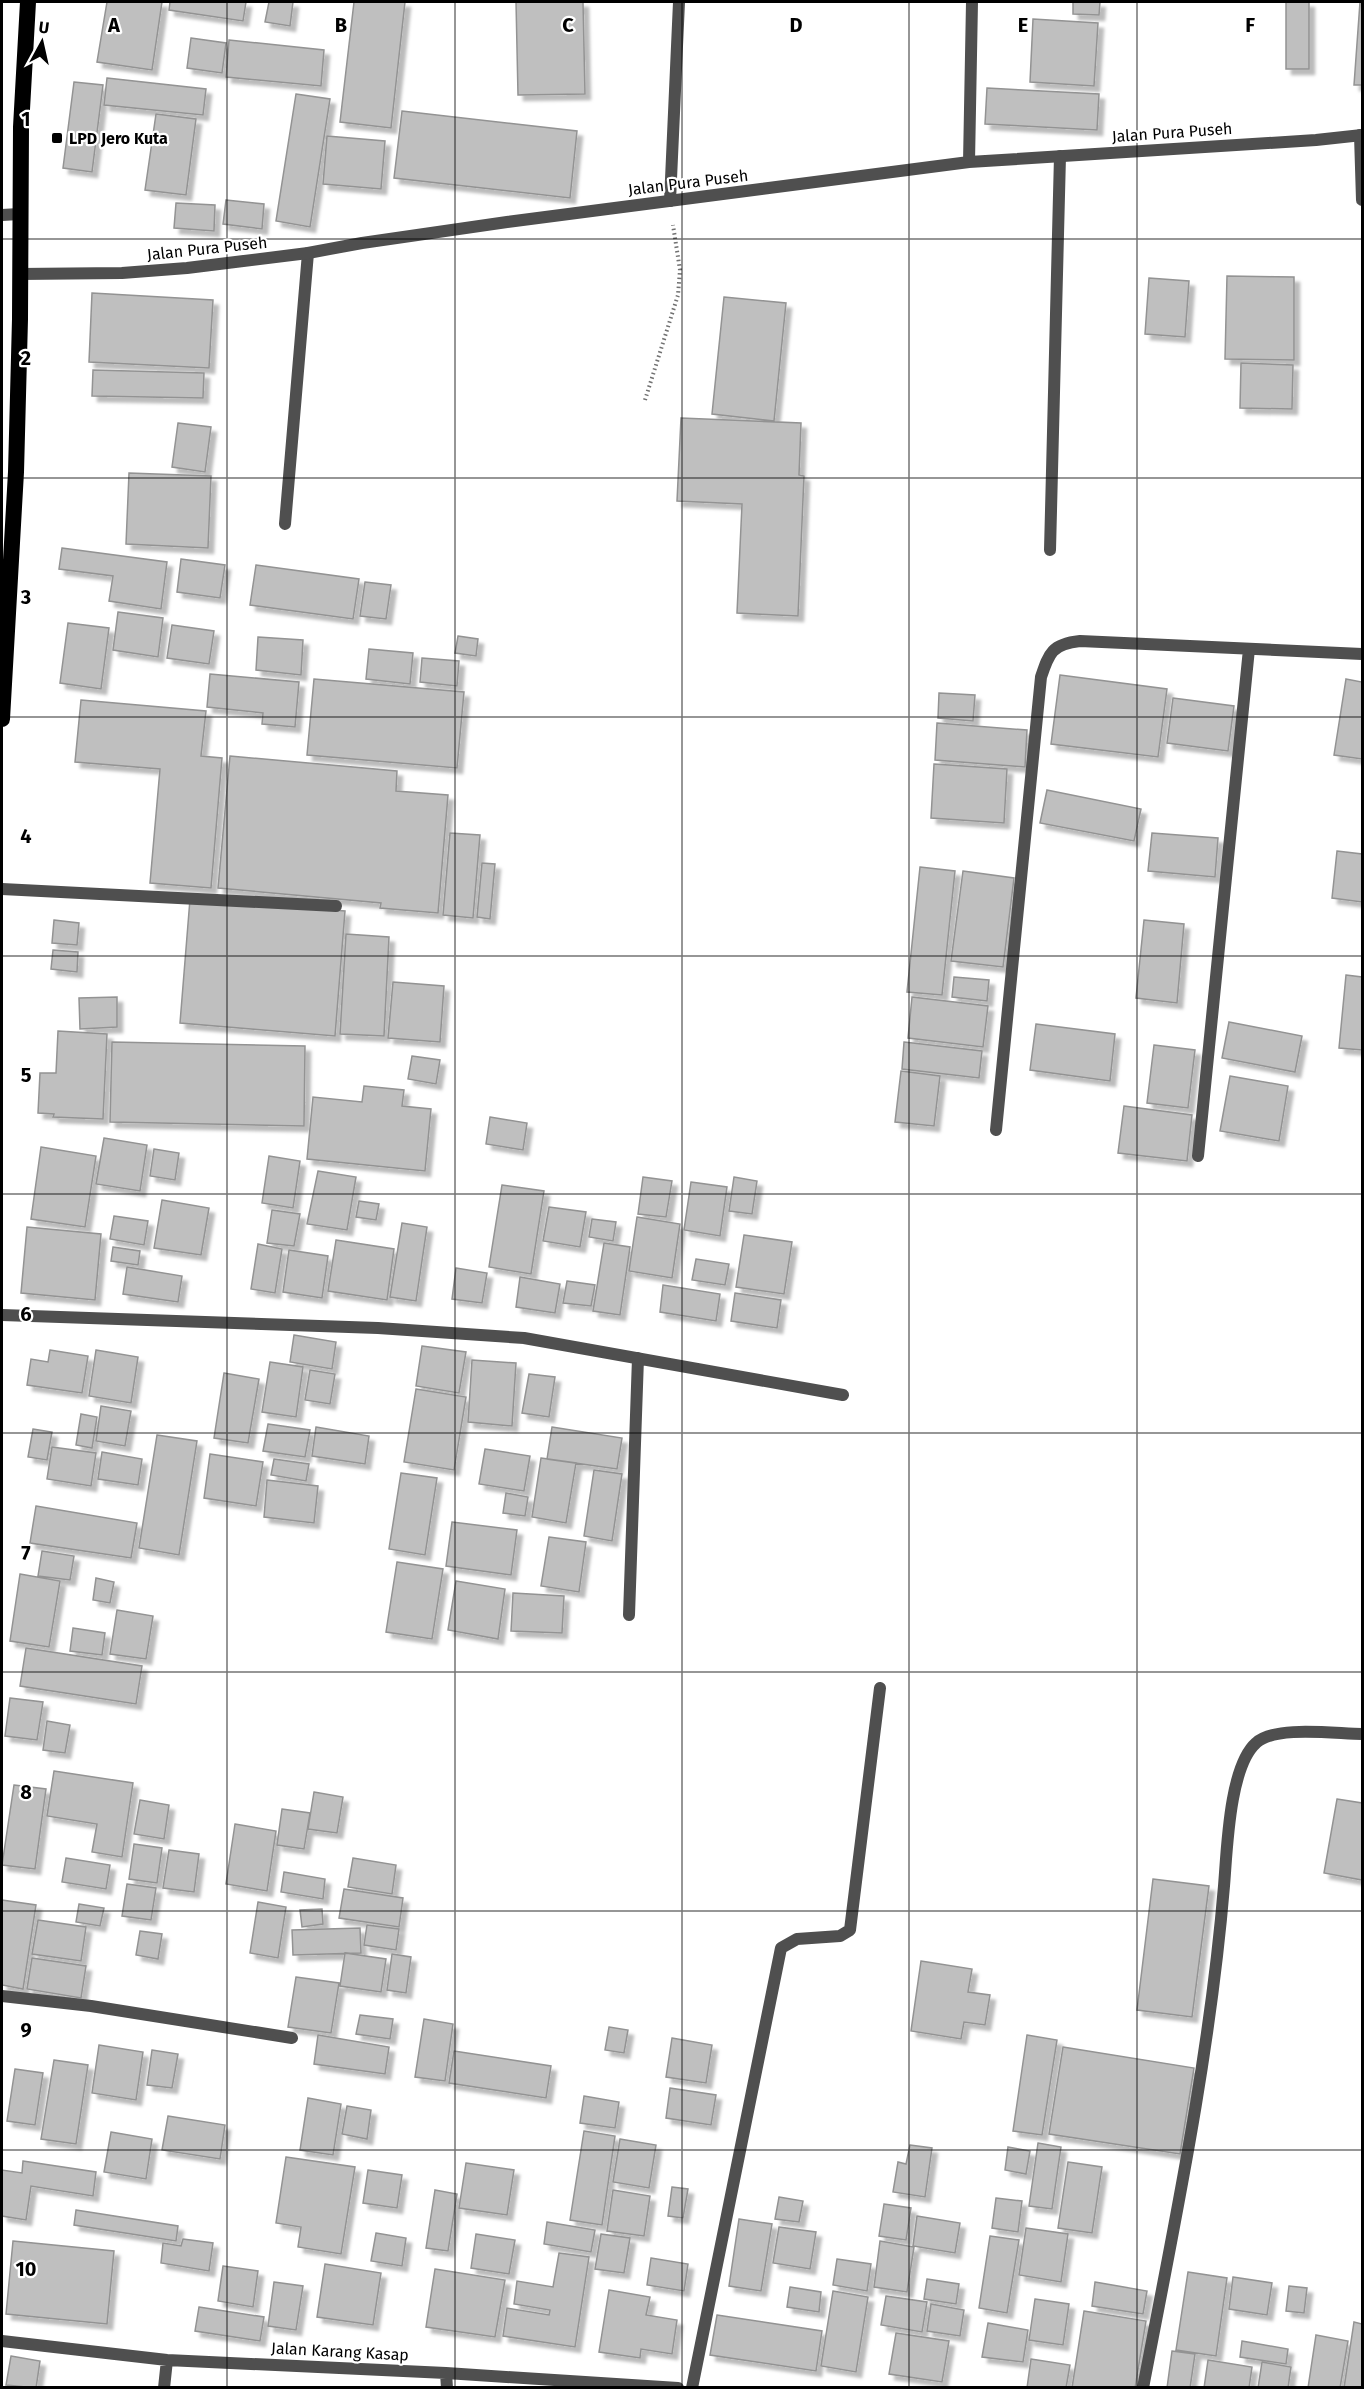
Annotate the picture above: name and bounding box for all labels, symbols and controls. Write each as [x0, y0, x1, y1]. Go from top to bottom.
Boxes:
north arrow [12, 12, 72, 72]
text: A [107, 13, 121, 37]
text: B [335, 13, 347, 37]
text: C [562, 13, 574, 37]
text: D [789, 13, 803, 37]
text: E [1018, 13, 1028, 37]
text: F [1245, 13, 1255, 37]
text: U [38, 18, 51, 38]
text: 1 [21, 107, 31, 131]
street label: Jalan Pura Puseh [1111, 119, 1233, 146]
place label: LPD Jero Kuta [69, 129, 168, 148]
marker: LPD Jero Kuta [50, 131, 64, 145]
street label: Jalan Pura Puseh [627, 166, 749, 199]
street label: Jalan Pura Puseh [146, 233, 268, 264]
text: 2 [21, 346, 31, 370]
text: 3 [20, 585, 31, 609]
text: 4 [20, 824, 32, 848]
text: 5 [21, 1063, 32, 1087]
text: 6 [20, 1302, 32, 1326]
text: 7 [21, 1541, 31, 1565]
text: 8 [20, 1780, 32, 1804]
text: 9 [20, 2018, 32, 2042]
text: 10 [16, 2257, 36, 2281]
street label: Jalan Karang Kasap [271, 2338, 409, 2365]

